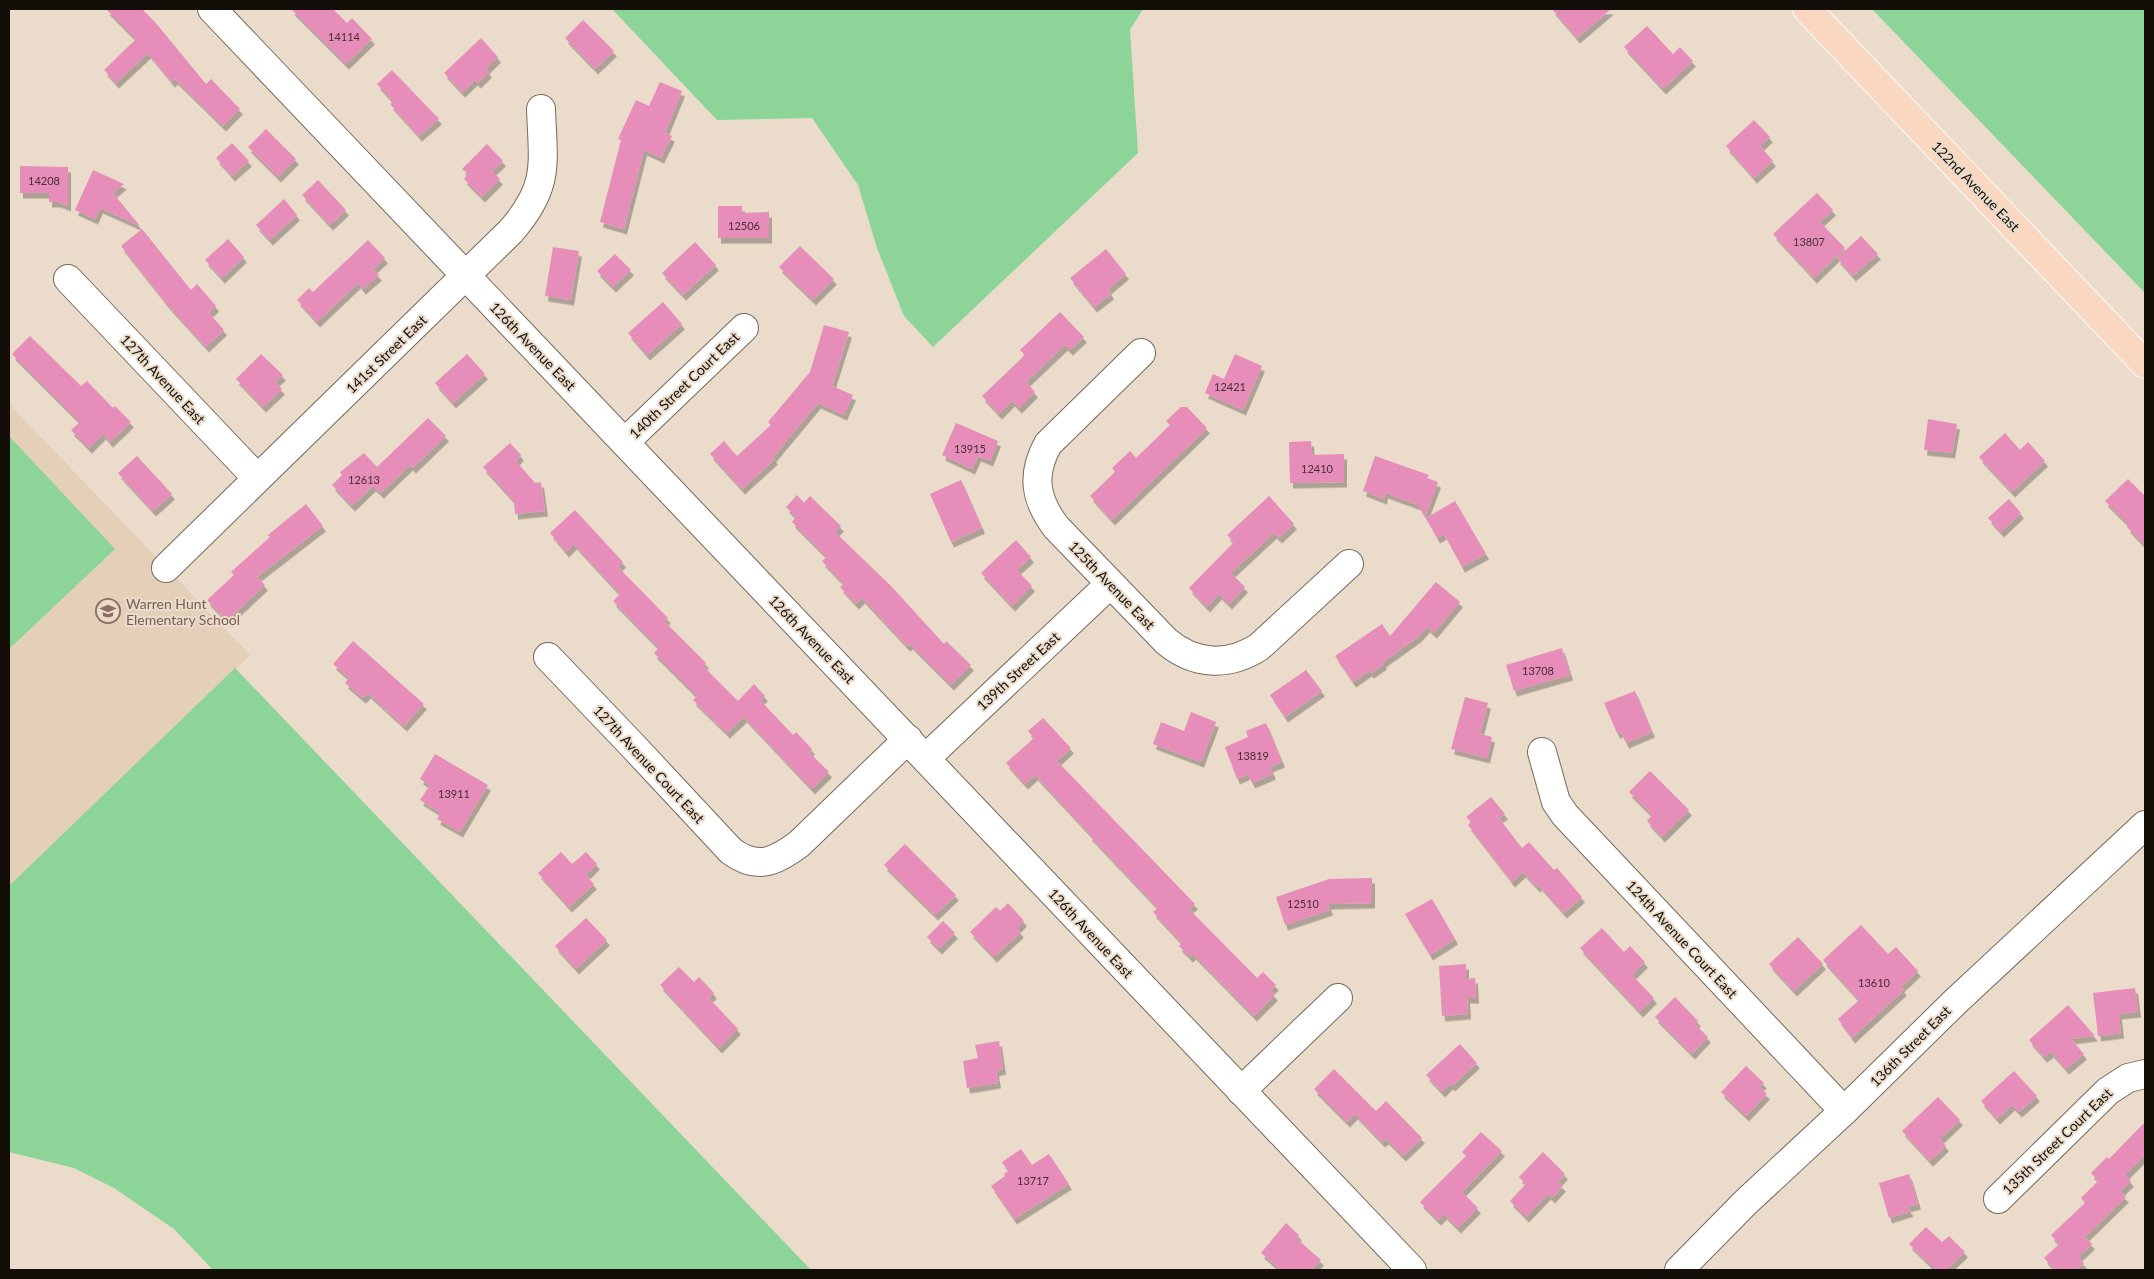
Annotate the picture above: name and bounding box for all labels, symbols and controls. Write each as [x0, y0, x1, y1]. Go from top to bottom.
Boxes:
house number: 14114 [328, 30, 361, 43]
street label: 122nd Avenue East [1929, 137, 2023, 235]
house number: 14208 [28, 174, 60, 187]
house number: 12506 [728, 219, 760, 232]
house number: 13807 [1793, 235, 1825, 248]
street label: 126th Avenue East [486, 298, 580, 394]
street label: 141st Street East [342, 311, 430, 397]
street label: 140th Street Court East [626, 328, 742, 442]
street label: 127th Avenue East [117, 331, 209, 427]
house number: 12421 [1214, 380, 1246, 393]
house number: 13915 [954, 442, 986, 455]
house number: 12410 [1301, 462, 1334, 475]
house number: 12613 [348, 473, 380, 486]
street label: 125th Avenue East [1065, 537, 1159, 633]
street label: 126th Avenue East [765, 591, 859, 687]
place label: Warren Hunt Elementary School [126, 595, 240, 628]
school or university icon: Warren Hunt Elementary School [95, 598, 121, 624]
street label: 139th Street East [973, 628, 1063, 714]
house number: 13708 [1522, 664, 1554, 677]
street label: 127th Avenue Court East [590, 702, 708, 826]
house number: 13819 [1237, 749, 1269, 762]
house number: 13911 [438, 787, 470, 800]
street label: 124th Avenue Court East [1623, 877, 1741, 1001]
street label: 126th Avenue East [1045, 885, 1137, 981]
house number: 12510 [1287, 897, 1320, 910]
house number: 13610 [1858, 976, 1891, 989]
street label: 136th Street East [1866, 1002, 1954, 1090]
street label: 135th Street Court East [1999, 1084, 2115, 1198]
house number: 13717 [1017, 1174, 1049, 1187]

